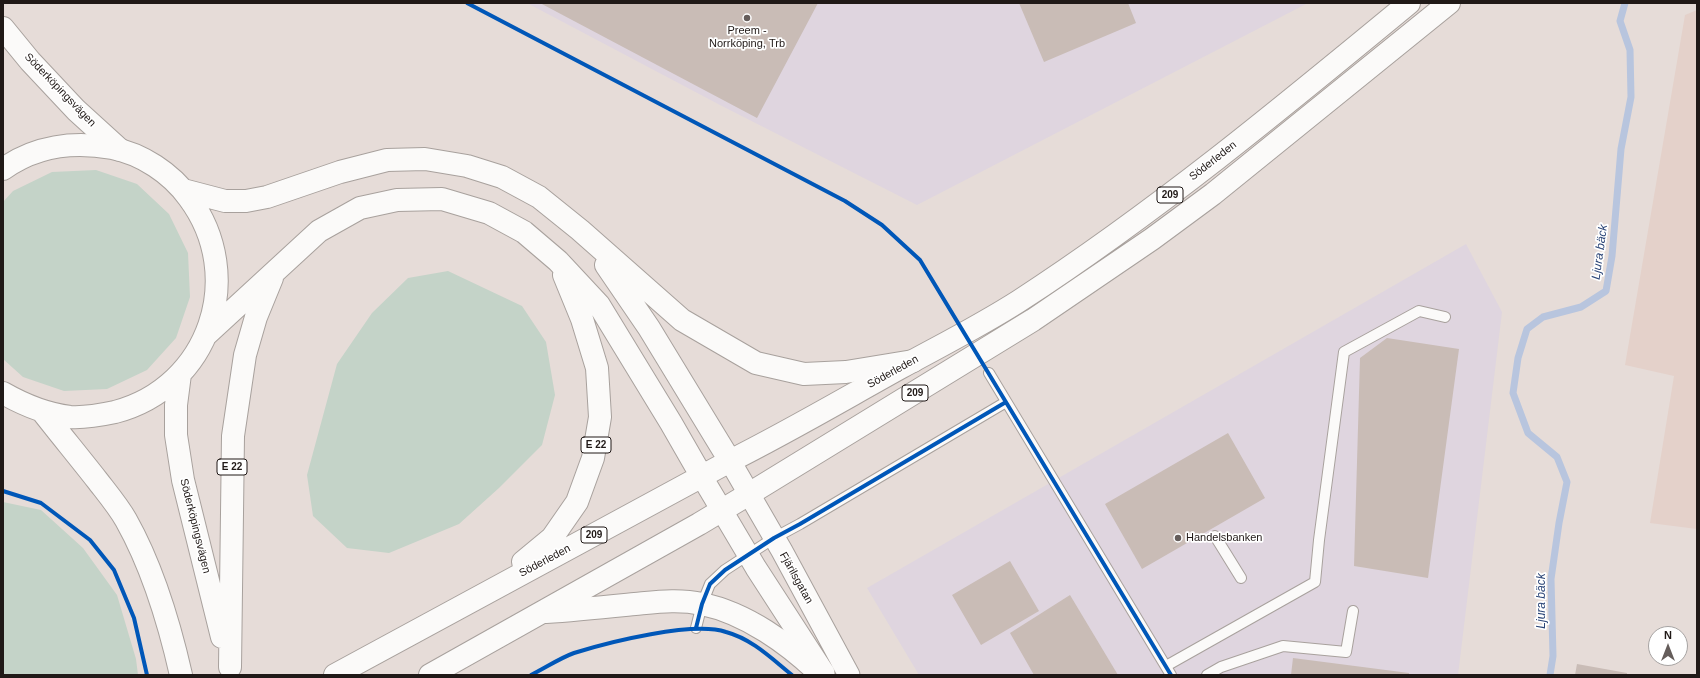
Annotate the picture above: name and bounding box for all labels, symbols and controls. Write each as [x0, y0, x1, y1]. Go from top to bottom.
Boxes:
marker: Preem - Norrköping, Trb [742, 13, 752, 23]
place label: Preem - Norrköping, Trb [709, 24, 785, 50]
street label: Söderköpingsvägen [21, 50, 99, 130]
street label: Söderleden [1187, 138, 1239, 184]
road number: 209 [1157, 187, 1183, 203]
water label: Ljura bäck [1589, 224, 1611, 280]
street label: Söderleden [865, 353, 921, 391]
road number: 209 [902, 385, 928, 401]
road number: E 22 [581, 437, 611, 453]
road number: E 22 [217, 459, 247, 475]
street label: Söderköpingsvägen [177, 477, 213, 575]
road number: 209 [581, 527, 607, 543]
place label: Handelsbanken [1186, 531, 1262, 545]
marker: Handelsbanken [1173, 533, 1183, 543]
street label: Söderleden [517, 542, 573, 580]
street label: Fjärilsgatan [776, 550, 816, 606]
water label: Ljura bäck [1535, 573, 1549, 629]
north arrow [1648, 626, 1688, 666]
text: N [1664, 629, 1672, 641]

